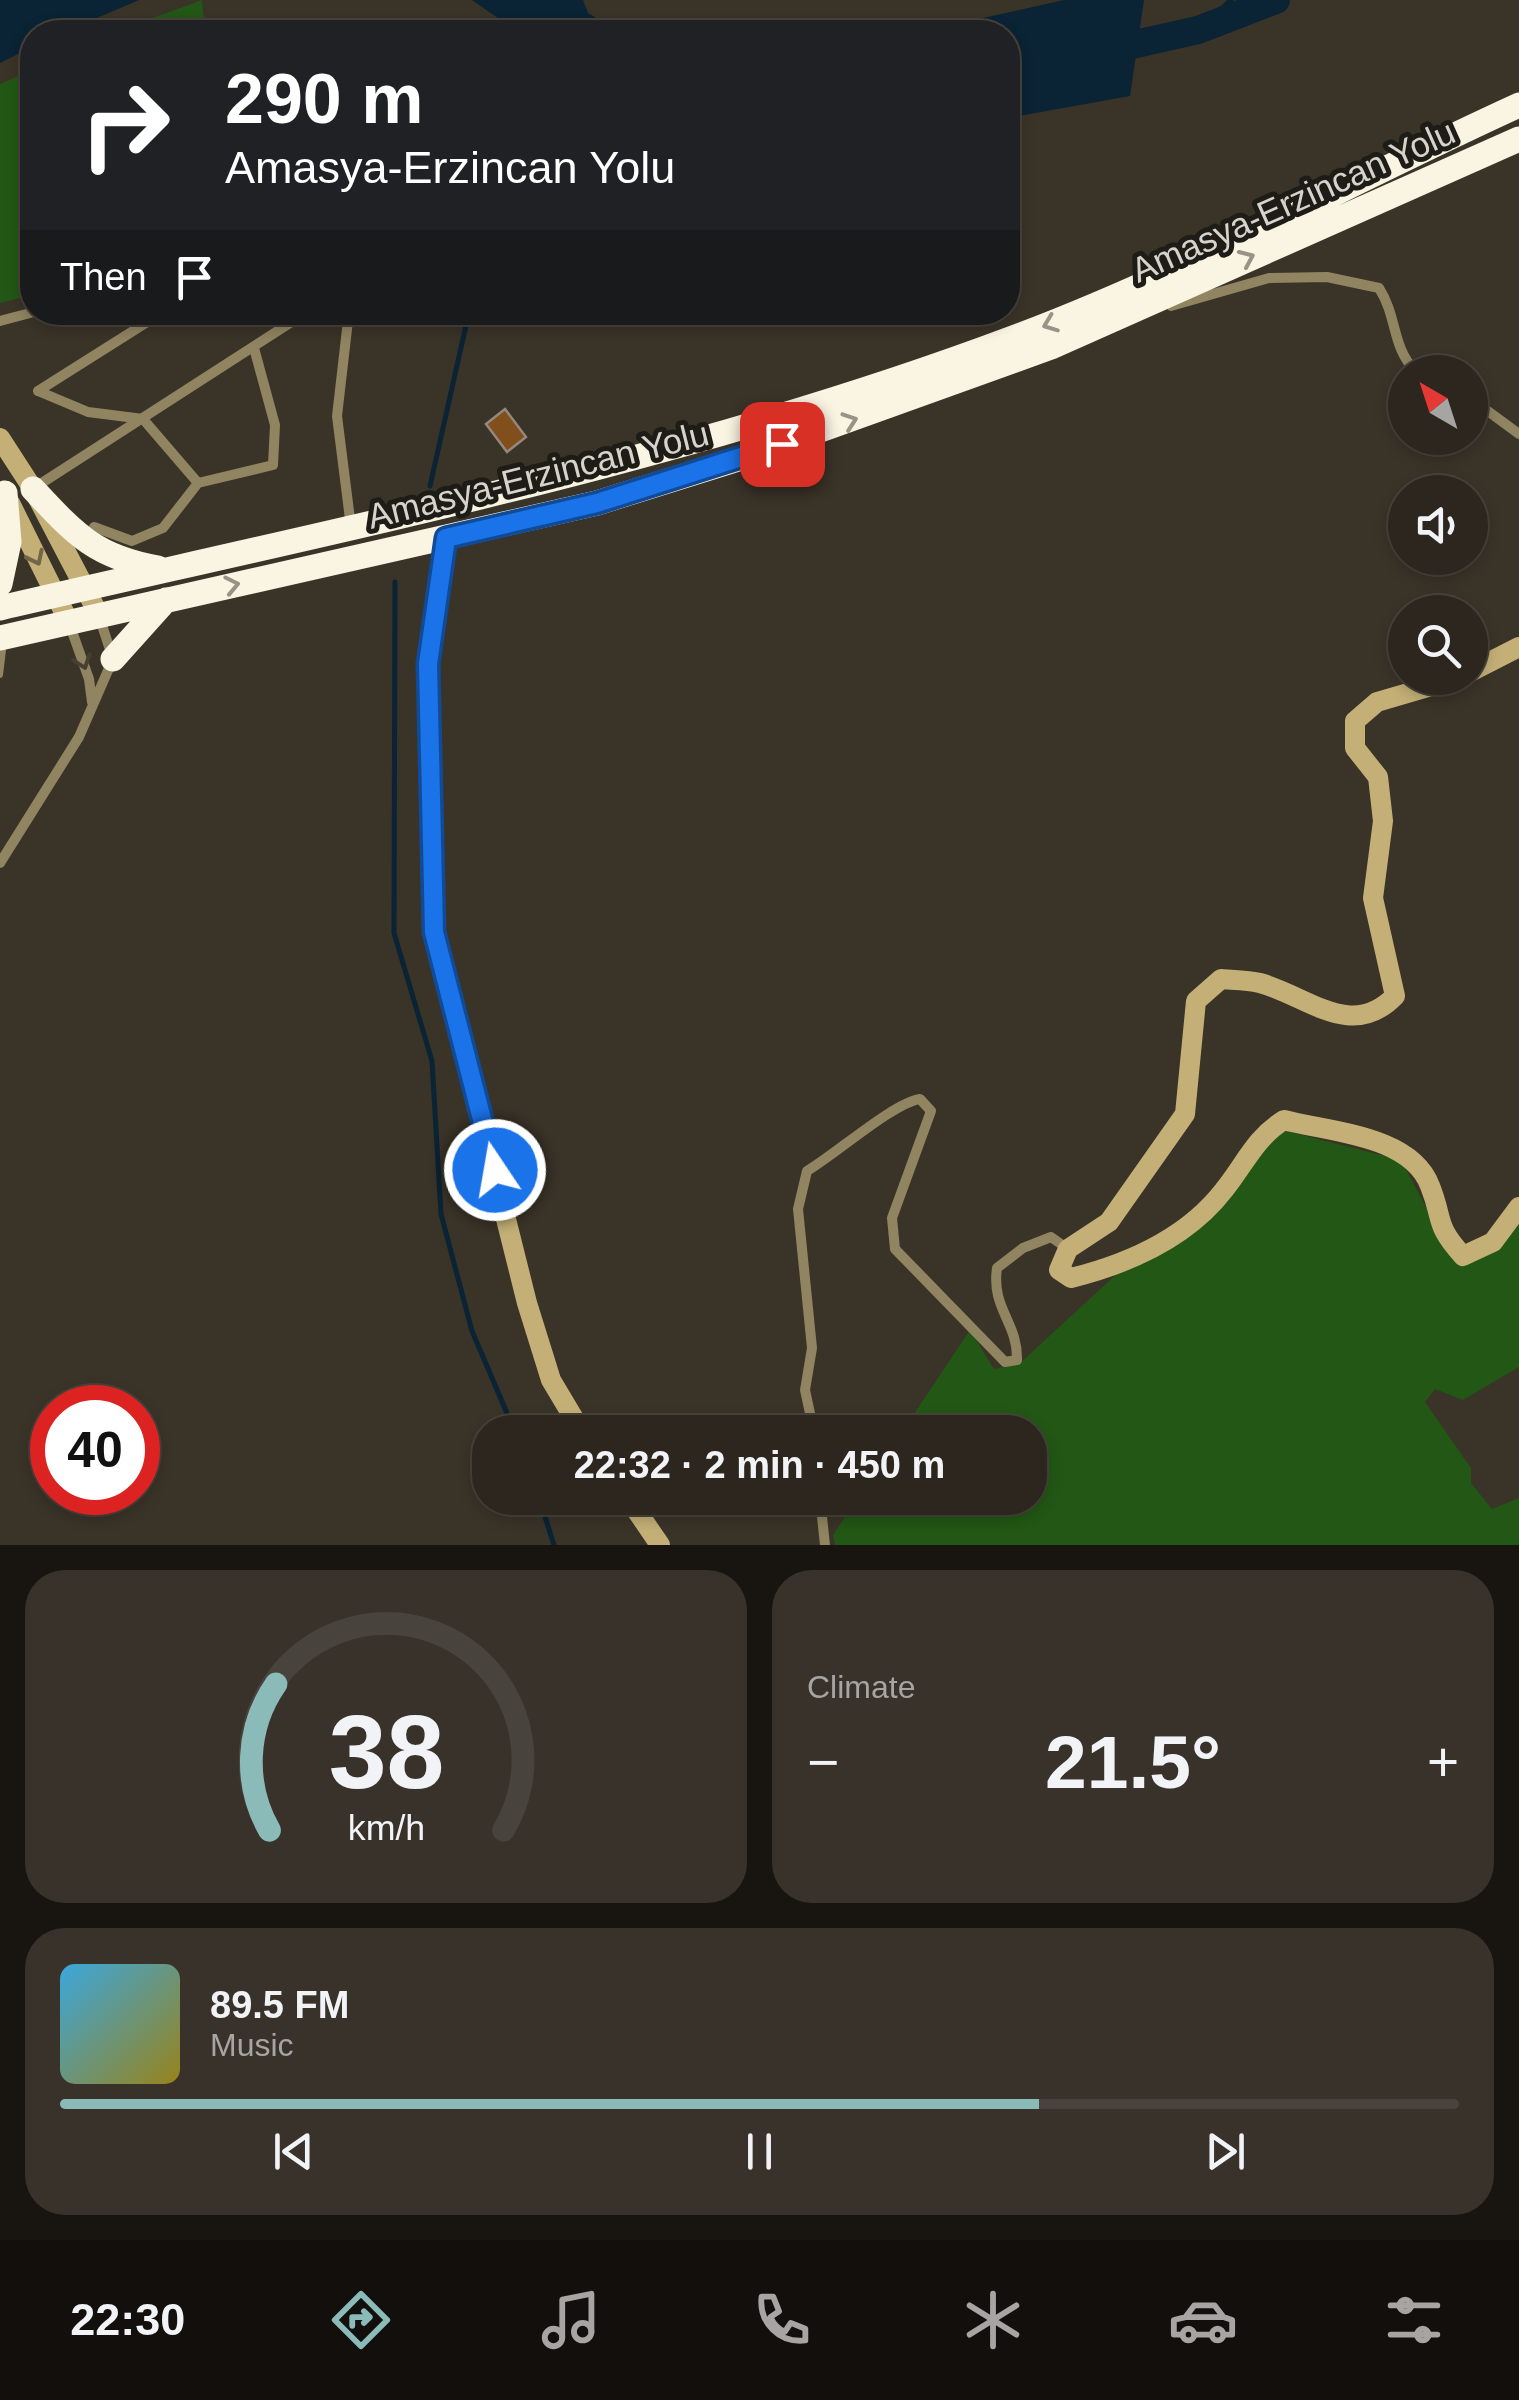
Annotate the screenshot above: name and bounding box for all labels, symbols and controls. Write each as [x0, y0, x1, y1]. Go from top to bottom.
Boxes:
icon: right [60, 60, 190, 190]
text: 290 m [225, 60, 423, 138]
street label: Amasya-Erzincan Yolu [1125, 112, 1461, 290]
text: Amasya-Erzincan Yolu [225, 142, 675, 193]
icon: arrive [167, 250, 222, 305]
one-way arrow [1237, 250, 1255, 270]
text: Then [60, 256, 147, 298]
one-way arrow [1043, 312, 1060, 332]
north arrow [1388, 355, 1488, 455]
map controls [1388, 355, 1488, 695]
pin [740, 402, 825, 487]
street label: Amasya-Erzincan Yolu [363, 413, 712, 536]
one-way arrow [840, 413, 857, 433]
icon: arrive [755, 417, 810, 472]
button: sound [1388, 475, 1488, 575]
one-way arrow [24, 548, 44, 566]
one-way arrow [223, 576, 240, 597]
button: search [1388, 595, 1488, 695]
one-way arrow [72, 652, 92, 669]
position arrow [443, 1118, 547, 1222]
speed limit sign: 40 [30, 1385, 160, 1515]
text: 22:32 · 2 min · 450 m [574, 1444, 945, 1486]
text: Climate [807, 1669, 915, 1705]
text: 38 [328, 1694, 444, 1810]
text: 21.5° [1045, 1720, 1221, 1804]
text: − [807, 1731, 839, 1793]
text: + [1427, 1731, 1459, 1793]
text: km/h [347, 1808, 425, 1848]
text: 89.5 FM [210, 1984, 349, 2026]
text: Music [210, 2027, 294, 2063]
icon: previous [266, 2124, 321, 2179]
icon: pause [732, 2124, 787, 2179]
icon: next [1198, 2124, 1253, 2179]
icon: directions [326, 2285, 396, 2355]
icon: music [536, 2285, 606, 2355]
icon: phone [747, 2285, 817, 2355]
icon: climate [958, 2285, 1028, 2355]
icon: car [1168, 2285, 1238, 2355]
icon: filters [1379, 2285, 1449, 2355]
text: 22:30 [70, 2294, 185, 2345]

